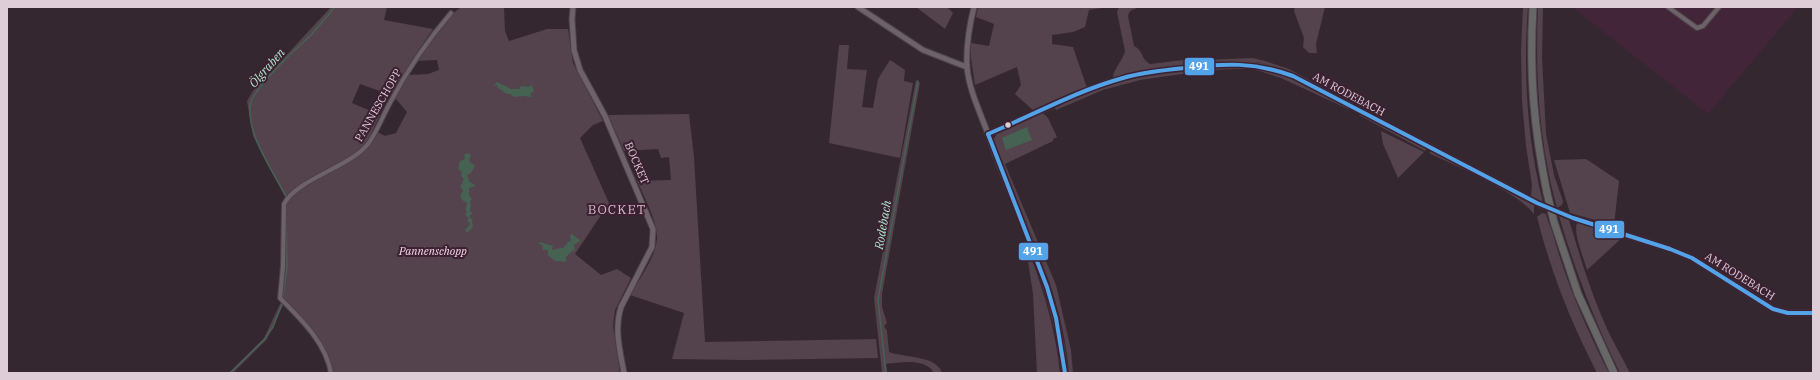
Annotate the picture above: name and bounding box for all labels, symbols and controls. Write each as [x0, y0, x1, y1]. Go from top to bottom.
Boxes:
water label: Ölgraben [246, 45, 288, 90]
line badge: 491 [1184, 57, 1215, 76]
text: 491 [1189, 59, 1209, 73]
street label: PANNESCHOPP [351, 66, 405, 144]
street label: AM RODEBACH [1310, 69, 1388, 119]
unlabelled marker [1003, 120, 1013, 130]
street label: BOCKET [622, 140, 652, 186]
water label: Rodebach [871, 199, 894, 252]
district label: BOCKET [588, 201, 646, 218]
line badge: 491 [1594, 220, 1625, 239]
text: 491 [1599, 222, 1619, 236]
line badge: 491 [1018, 242, 1049, 261]
park label: Pannenschopp [398, 244, 467, 258]
text: 491 [1023, 244, 1043, 258]
street label: AM RODEBACH [1702, 249, 1778, 303]

